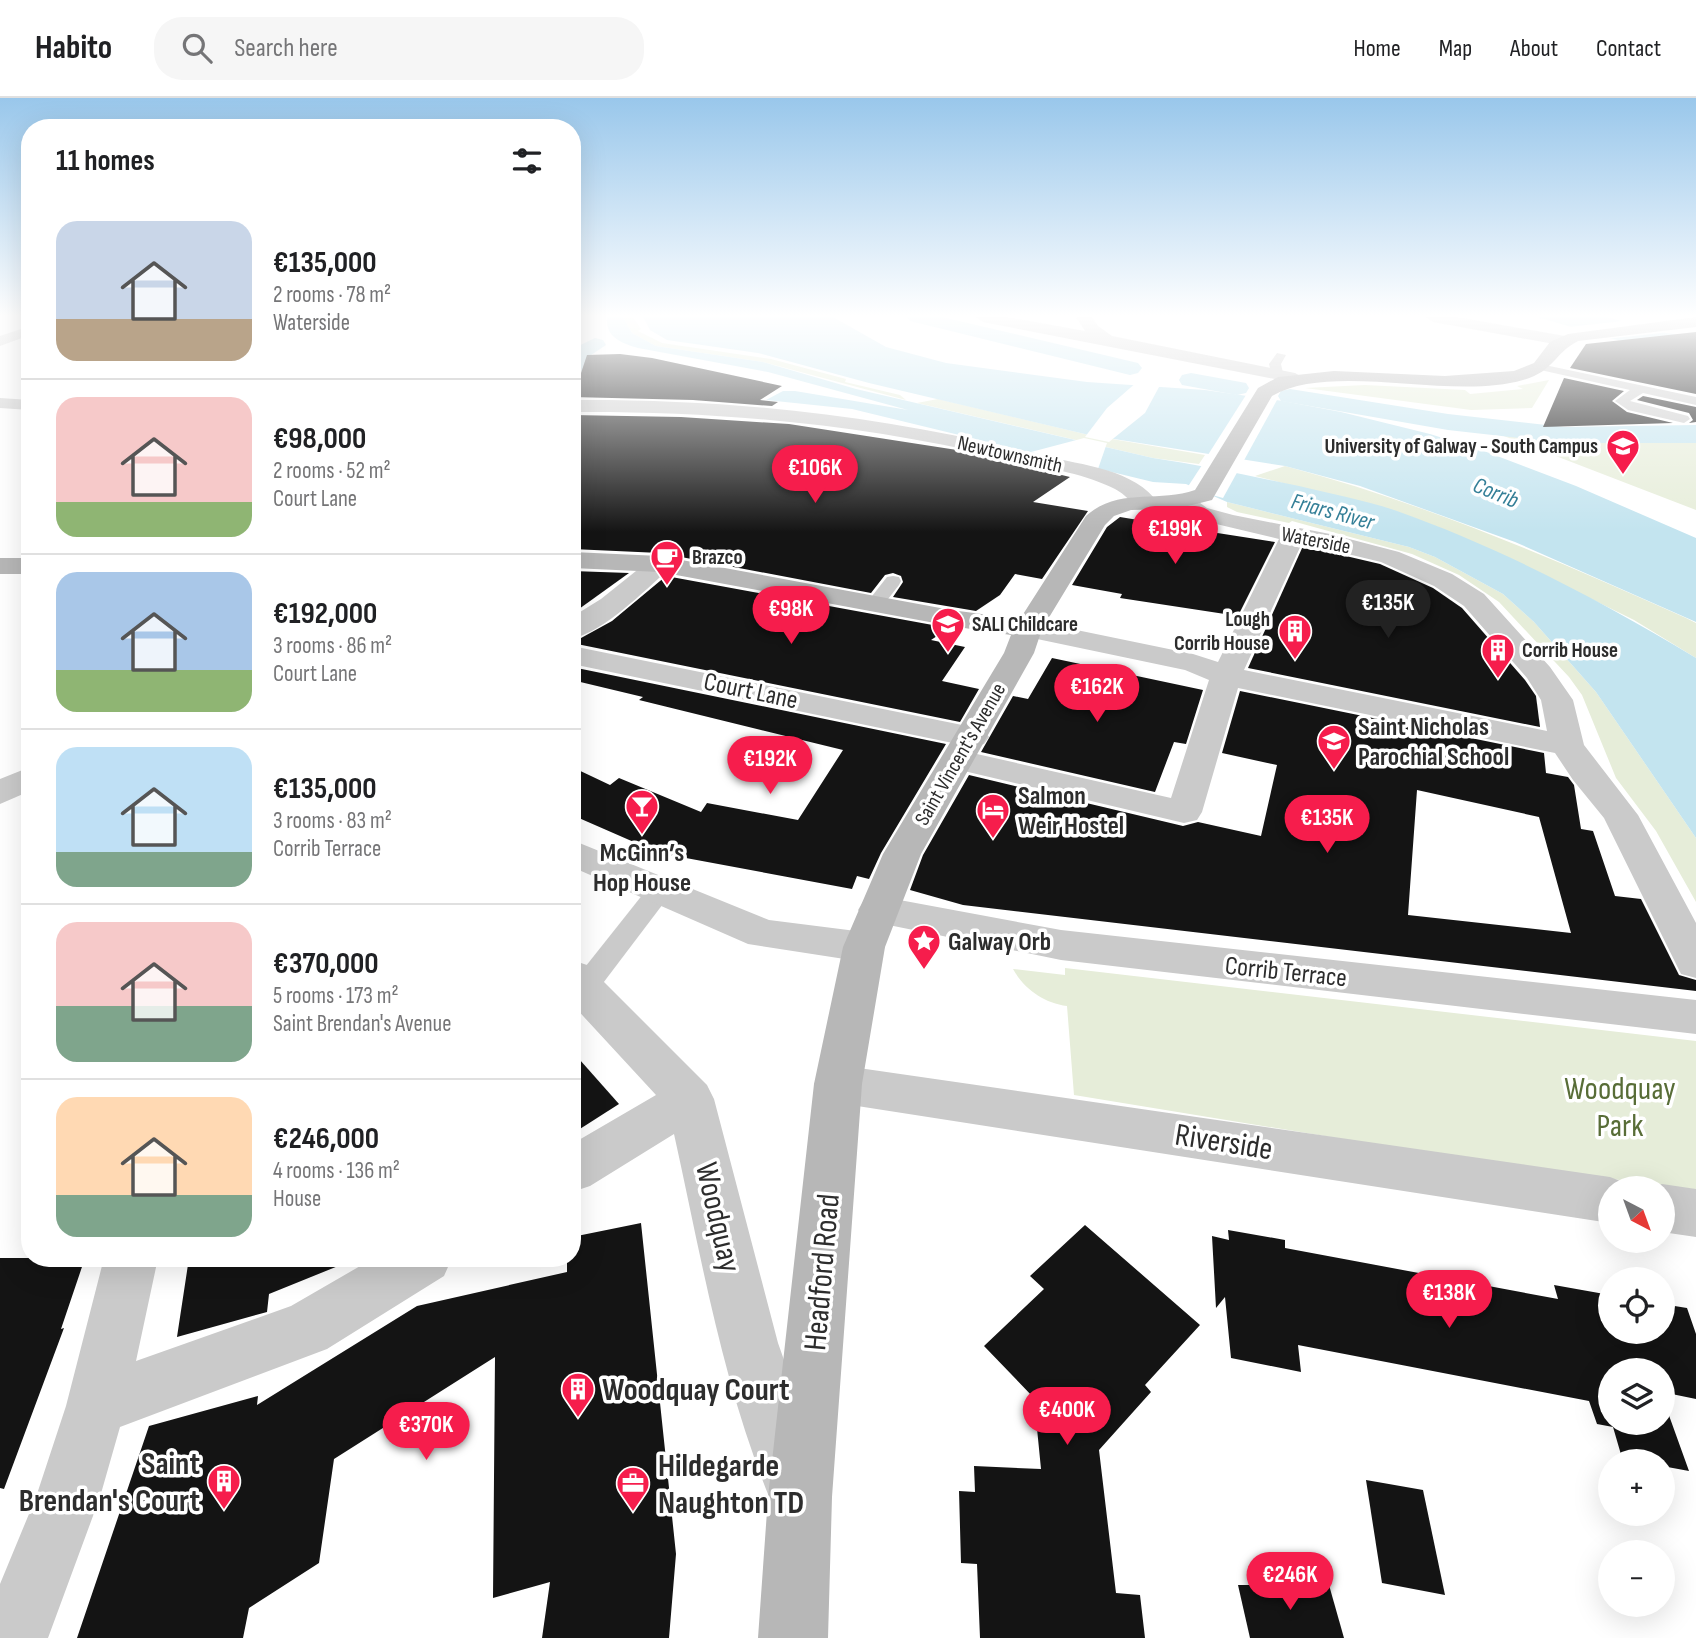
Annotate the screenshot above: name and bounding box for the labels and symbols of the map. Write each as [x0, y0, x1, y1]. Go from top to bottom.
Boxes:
school or university icon: University of Galway - South Campus [1604, 427, 1642, 476]
street label: Newtownsmith [955, 430, 1065, 479]
place label: University of Galway - South Campus [1324, 434, 1598, 459]
pin: €106K [766, 446, 864, 505]
water label: Corrib [1469, 471, 1523, 515]
water label: Friars River [1288, 487, 1379, 537]
pin: €199K [1126, 506, 1224, 566]
street label: Waterside [1279, 522, 1353, 559]
cafe icon: Brazco [648, 538, 686, 587]
place label: Brazco [692, 545, 743, 570]
pin: €135K [1339, 580, 1437, 640]
pin: €98K [750, 587, 832, 646]
school or university icon: SALI Childcare [929, 605, 967, 654]
place label: Lough Corrib House [1174, 607, 1270, 656]
place label: SALI Childcare [972, 612, 1078, 637]
building icon: Lough Corrib House [1276, 612, 1314, 661]
building icon: Corrib House [1479, 631, 1517, 680]
place label: Corrib House [1522, 638, 1618, 663]
pin: €162K [1048, 664, 1146, 724]
street label: Court Lane [701, 666, 800, 717]
street label: Saint Vincent's Avenue [910, 679, 1011, 830]
place label: Saint Nicholas Parochial School [1358, 712, 1509, 773]
school or university icon: Saint Nicholas Parochial School [1315, 722, 1353, 771]
pin: €192K [721, 736, 819, 796]
place label: Salmon Weir Hostel [1018, 781, 1124, 842]
bar icon: McGinn’s Hop House [623, 787, 661, 836]
hotel icon: Salmon Weir Hostel [974, 791, 1012, 840]
pin: €135K [1278, 796, 1376, 855]
place label: McGinn’s Hop House [593, 838, 691, 899]
place icon: Galway Orb [905, 922, 943, 971]
place label: Galway Orb [948, 927, 1051, 958]
street label: Corrib Terrace [1223, 951, 1348, 994]
park label: Woodquay Park [1564, 1070, 1676, 1146]
street label: Riverside [1172, 1116, 1275, 1169]
street label: Woodquay [686, 1159, 749, 1276]
north arrow [1598, 1176, 1675, 1253]
street label: Headford Road [796, 1192, 849, 1352]
pin: €138K [1400, 1270, 1498, 1330]
building icon: Woodquay Court [559, 1370, 597, 1419]
place label: Woodquay Court [602, 1371, 790, 1410]
pin: €400K [1018, 1388, 1116, 1447]
pin: €370K [377, 1402, 475, 1462]
place label: Saint Brendan's Court [19, 1445, 200, 1521]
place label: Hildegarde Naughton TD [658, 1447, 804, 1523]
building icon: Saint Brendan's Court [205, 1462, 243, 1511]
office icon: Hildegarde Naughton TD [614, 1464, 652, 1513]
pin: €246K [1241, 1552, 1339, 1612]

